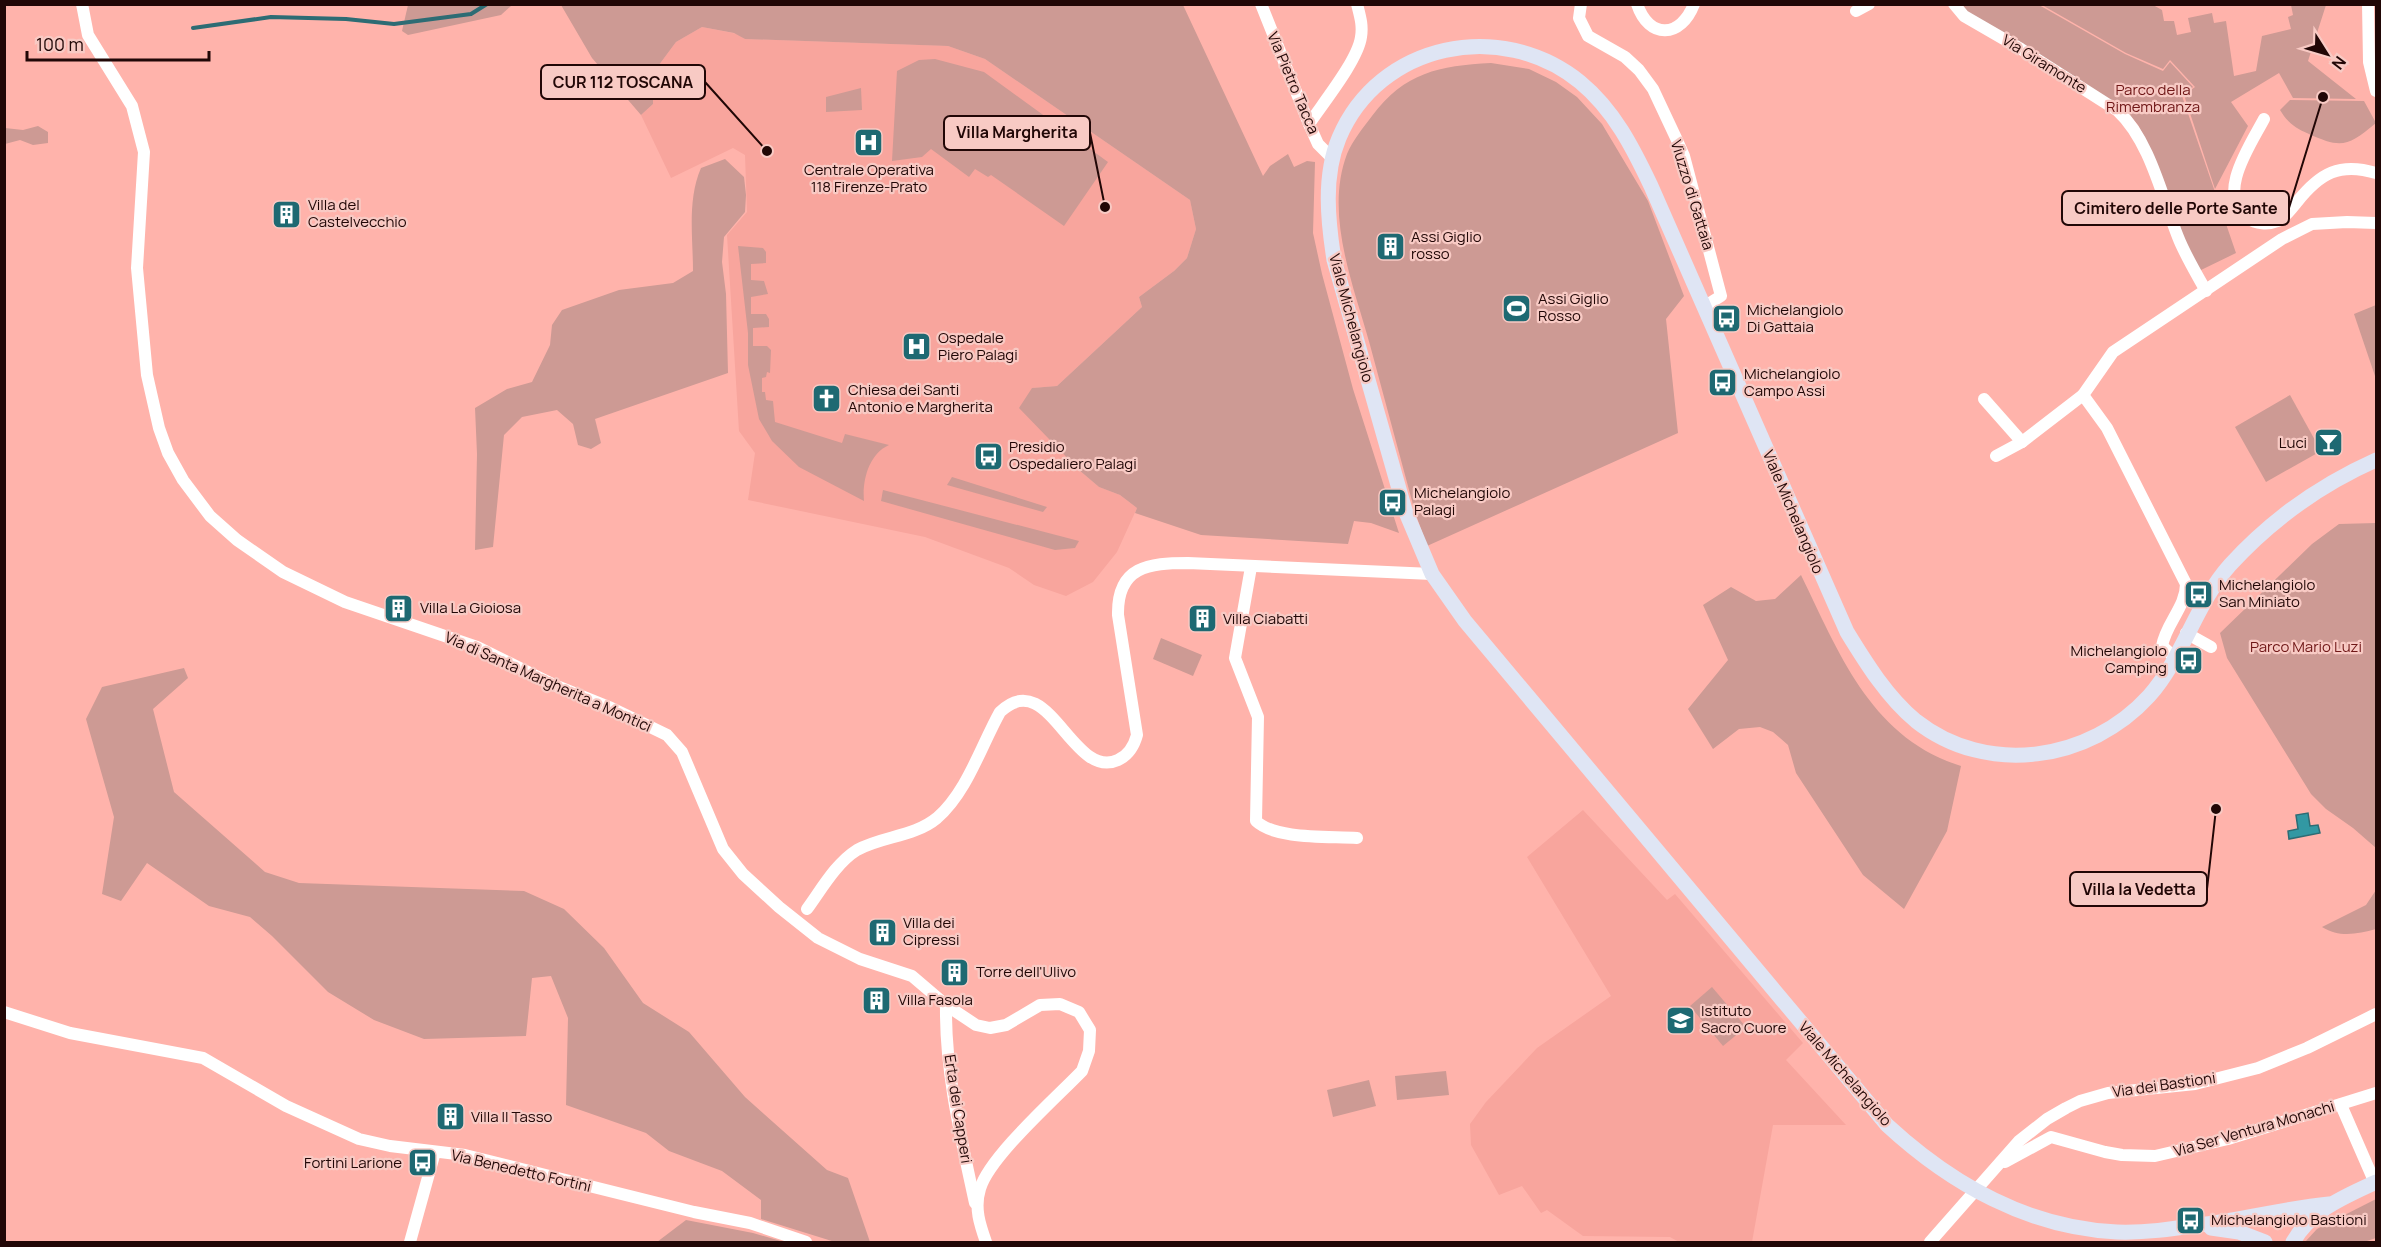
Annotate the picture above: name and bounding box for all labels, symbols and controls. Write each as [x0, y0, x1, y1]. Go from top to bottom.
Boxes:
scale bar [27, 24, 208, 62]
north arrow [2297, 24, 2357, 84]
street label: Via Pietro Tacca [1263, 29, 1324, 137]
street label: Via Giramonte [1998, 29, 2091, 98]
text: 100 m [36, 32, 84, 56]
text: N [2327, 52, 2351, 74]
callout: CUR 112 TOSCANA [541, 65, 705, 99]
text: CUR 112 TOSCANA [553, 71, 694, 93]
park label: Parco della Rimembranza [2106, 79, 2200, 117]
callout: Villa Margherita [944, 116, 1090, 150]
text: Villa Margherita [956, 121, 1078, 143]
hospital icon: Centrale Operativa 118 Firenze-Prato [853, 127, 885, 159]
street label: Viuzzo di Gattaia [1666, 137, 1719, 252]
place label: Centrale Operativa 118 Firenze-Prato [804, 159, 934, 197]
callout: Cimitero delle Porte Sante [2062, 191, 2289, 225]
place label: Villa del Castelvecchio [308, 194, 407, 232]
text: Cimitero delle Porte Sante [2074, 197, 2278, 219]
building icon: Villa del Castelvecchio [271, 198, 303, 230]
place label: Assi Giglio rosso [1411, 226, 1482, 264]
building icon: Assi Giglio rosso [1374, 230, 1406, 262]
street label: Viale Michelangiolo [1324, 251, 1379, 385]
place label: Assi Giglio Rosso [1538, 288, 1609, 326]
sports icon: Assi Giglio Rosso [1501, 292, 1533, 324]
place label: Michelangiolo Di Gattaia [1747, 299, 1844, 337]
bus stop icon: Michelangiolo Di Gattaia [1710, 303, 1742, 335]
place label: Ospedale Piero Palagi [938, 327, 1018, 365]
hospital icon: Ospedale Piero Palagi [901, 331, 933, 363]
place label: Michelangiolo Campo Assi [1744, 363, 1841, 401]
bus stop icon: Michelangiolo Campo Assi [1707, 367, 1739, 399]
place label: Chiesa dei Santi Antonio e Margherita [848, 379, 993, 417]
church icon: Chiesa dei Santi Antonio e Margherita [811, 383, 843, 415]
bar icon: Luci [2312, 427, 2344, 459]
place label: Luci [2279, 432, 2307, 453]
place label: Presidio Ospedaliero Palagi [1009, 436, 1137, 474]
bus stop icon: Presidio Ospedaliero Palagi [972, 440, 1004, 472]
street label: Viale Michelangiolo [1758, 447, 1829, 577]
place label: Michelangiolo Palagi [1414, 482, 1511, 520]
bus stop icon: Michelangiolo Palagi [1377, 486, 1409, 518]
place label: Michelangiolo San Miniato [2219, 574, 2316, 612]
bus stop icon: Michelangiolo San Miniato [2182, 578, 2214, 610]
building icon: Villa La Gioiosa [383, 592, 415, 624]
place label: Villa La Gioiosa [420, 597, 521, 618]
building icon: Villa Ciabatti [1186, 603, 1218, 635]
place label: Villa Ciabatti [1223, 608, 1308, 629]
street label: Via di Santa Margherita a Montici [441, 626, 655, 737]
park label: Parco Mario Luzi [2250, 636, 2362, 657]
place label: Michelangiolo Camping [2071, 640, 2167, 678]
bus stop icon: Michelangiolo Camping [2172, 644, 2204, 676]
callout: Villa la Vedetta [2070, 872, 2207, 906]
text: Villa la Vedetta [2082, 878, 2196, 900]
place label: Villa dei Cipressi [903, 912, 959, 950]
building icon: Villa dei Cipressi [866, 916, 898, 948]
building icon: Torre dell'Ulivo [939, 956, 971, 988]
place label: Torre dell'Ulivo [976, 961, 1076, 982]
building icon: Villa Fasola [861, 984, 893, 1016]
place label: Villa Fasola [898, 989, 973, 1010]
place label: Istituto Sacro Cuore [1701, 1000, 1787, 1038]
school or university icon: Istituto Sacro Cuore [1664, 1004, 1696, 1036]
street label: Viale Michelangiolo [1794, 1017, 1897, 1131]
street label: Erta dei Capperi [940, 1053, 977, 1165]
street label: Via dei Bastioni [2111, 1067, 2217, 1102]
street label: Via Ser Ventura Monachi [2171, 1095, 2337, 1162]
building icon: Villa Il Tasso [434, 1101, 466, 1133]
place label: Villa Il Tasso [471, 1106, 553, 1127]
street label: Via Benedetto Fortini [449, 1144, 593, 1197]
bus stop icon: Fortini Larione [407, 1147, 439, 1179]
place label: Fortini Larione [304, 1152, 402, 1173]
bus stop icon: Michelangiolo Bastioni [2174, 1204, 2206, 1236]
place label: Michelangiolo Bastioni [2211, 1209, 2367, 1230]

